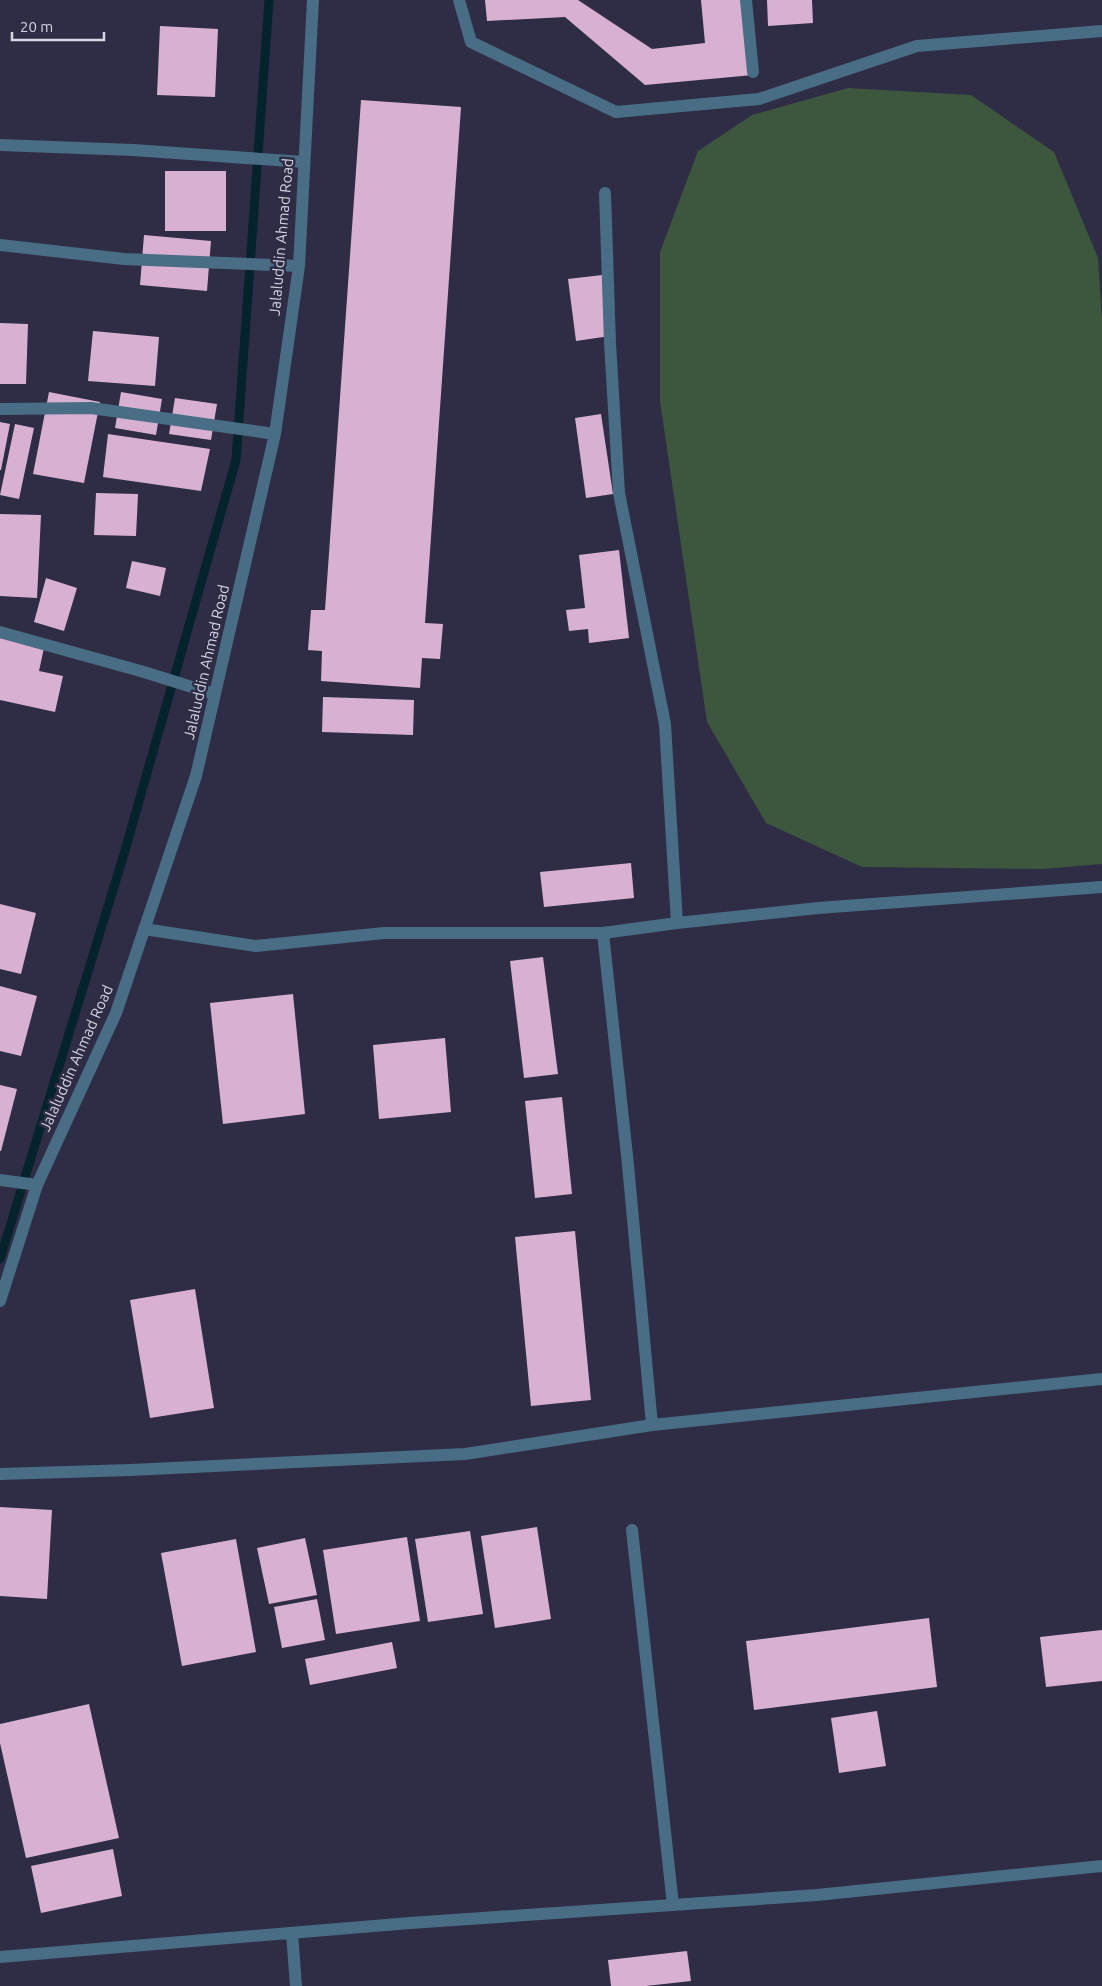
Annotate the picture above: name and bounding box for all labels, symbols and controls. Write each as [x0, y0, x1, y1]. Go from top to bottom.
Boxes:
scale bar [12, 10, 105, 42]
text: 20 m [20, 18, 53, 35]
street label: Jalaluddin Ahmad Road [266, 157, 296, 317]
street label: Jalaluddin Ahmad Road [180, 583, 232, 741]
street label: Jalaluddin Ahmad Road [36, 982, 116, 1134]

